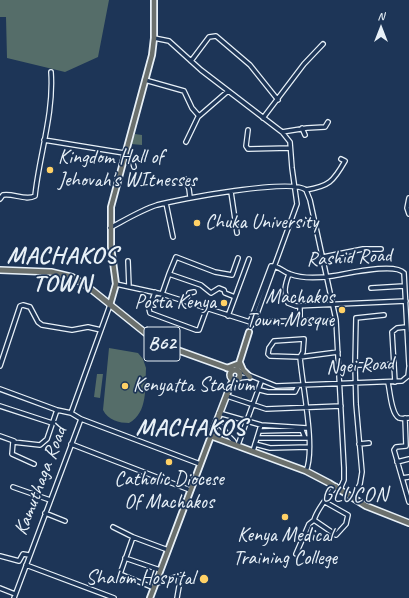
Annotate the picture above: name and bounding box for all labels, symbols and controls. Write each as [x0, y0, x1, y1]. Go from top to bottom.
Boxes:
north arrow [361, 8, 401, 48]
text: N [378, 9, 384, 23]
place label: Kingdom Hall of Jehovah's WItnesses [58, 146, 197, 193]
marker: Kingdom Hall of Jehovah's WItnesses [45, 165, 55, 175]
place label: Chuka University [205, 211, 318, 235]
marker: Chuka University [192, 218, 202, 228]
district label: MACHAKOS TOWN [7, 243, 117, 299]
street label: Rashid Road [306, 244, 392, 272]
place label: Machakos Town Mosque [246, 286, 334, 333]
place label: Posta Kenya [134, 291, 216, 315]
marker: Posta Kenya [219, 298, 229, 308]
marker: Machakos Town Mosque [337, 305, 347, 315]
road number: B62 [144, 327, 180, 361]
street label: Ngei Road [325, 352, 395, 380]
place label: Kenyatta Stadium [133, 374, 254, 398]
marker: Kenyatta Stadium [120, 381, 130, 391]
district label: MACHAKOS [136, 415, 246, 443]
street label: Kamuthaga Road [9, 423, 73, 539]
marker: Catholic Diocese Of Machakos [164, 457, 174, 467]
place label: Catholic Diocese Of Machakos [114, 468, 224, 515]
district label: GLUCON [321, 482, 389, 508]
marker: Kenya Medical Training College [280, 512, 290, 522]
place label: Kenya Medical Training College [233, 524, 337, 571]
place label: Shalom Hospital [86, 567, 195, 591]
marker: Shalom Hospital [198, 573, 210, 585]

